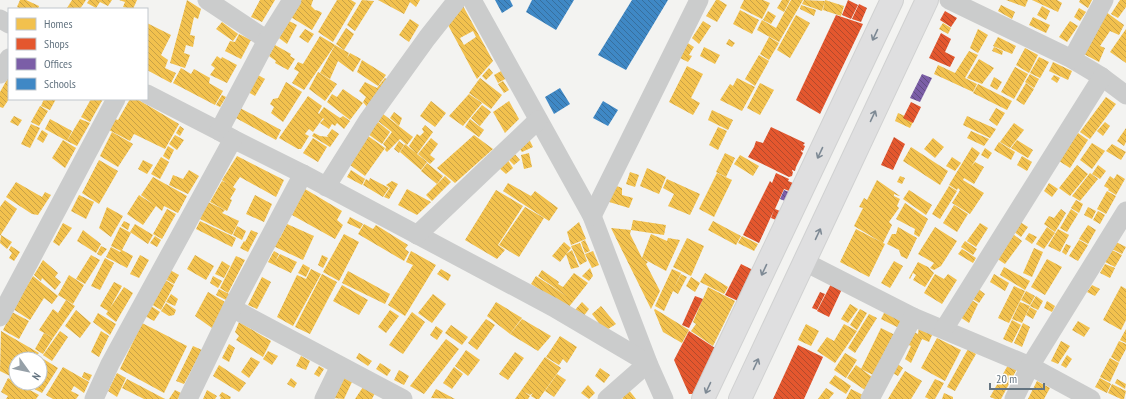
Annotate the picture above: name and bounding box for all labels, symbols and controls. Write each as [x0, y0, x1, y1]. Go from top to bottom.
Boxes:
legend [8, 8, 148, 100]
text: Homes [44, 16, 72, 31]
one-way arrow [871, 29, 878, 41]
text: Shops [44, 36, 69, 51]
text: Offices [44, 56, 72, 71]
text: Schools [44, 76, 76, 91]
one-way arrow [870, 110, 877, 122]
one-way arrow [816, 146, 823, 158]
one-way arrow [815, 228, 822, 240]
one-way arrow [760, 264, 767, 276]
north arrow [8, 351, 48, 391]
one-way arrow [753, 358, 760, 370]
scale bar [990, 365, 1044, 391]
text: N [29, 370, 44, 383]
text: 20 m [996, 371, 1017, 386]
one-way arrow [704, 381, 711, 393]

